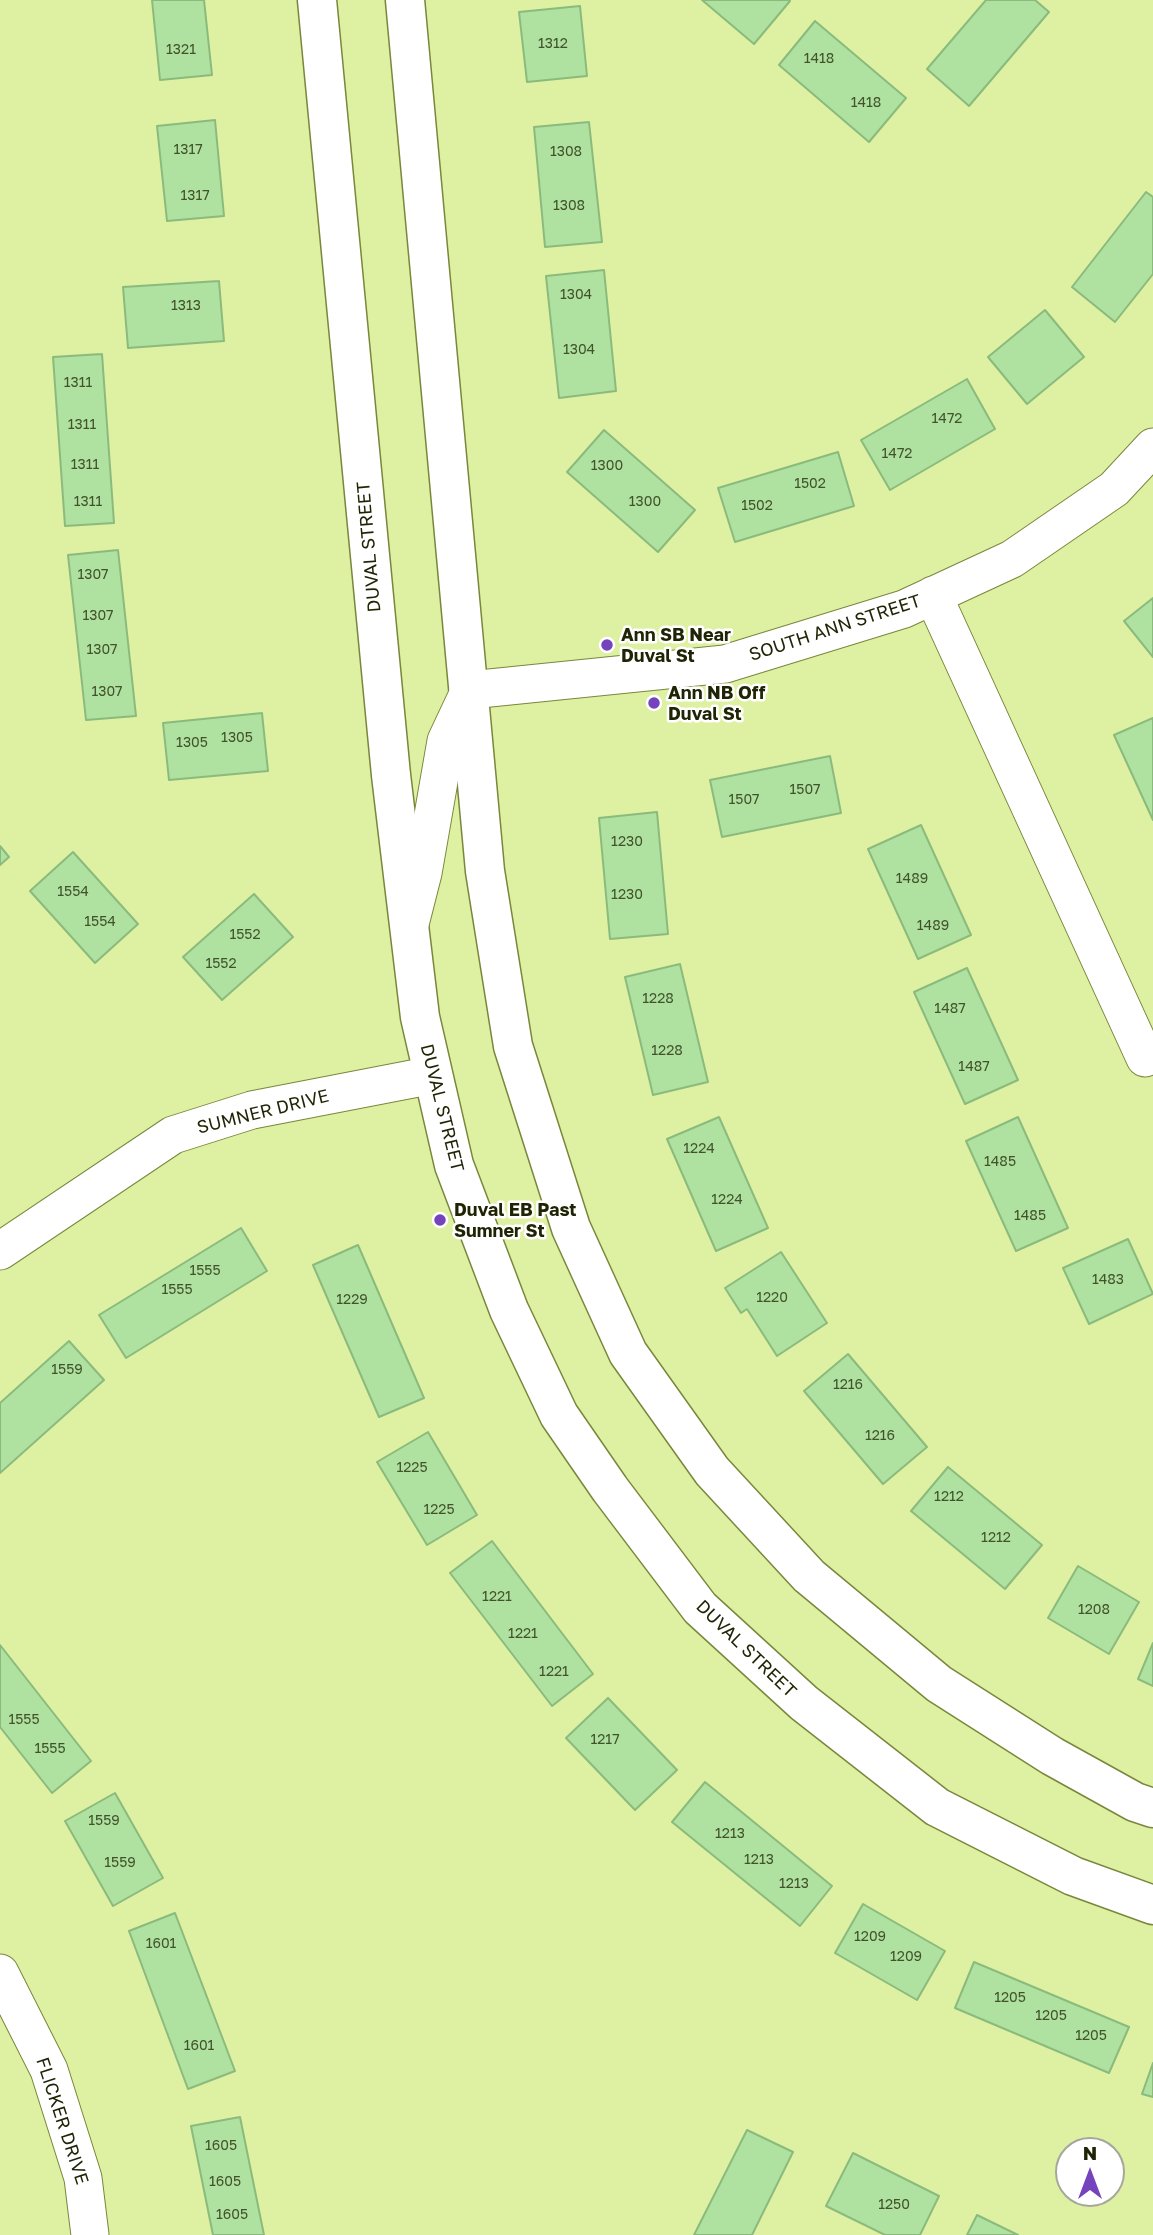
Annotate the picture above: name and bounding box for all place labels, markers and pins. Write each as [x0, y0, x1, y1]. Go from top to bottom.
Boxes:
place label: Ann SB Near Duval St [621, 624, 731, 666]
marker: Ann SB Near Duval St [599, 637, 615, 653]
place label: Ann NB Off Duval St [668, 682, 765, 724]
marker: Ann NB Off Duval St [646, 695, 662, 711]
place label: Duval EB Past Sumner St [454, 1199, 577, 1242]
marker: Duval EB Past Sumner St [432, 1212, 448, 1228]

